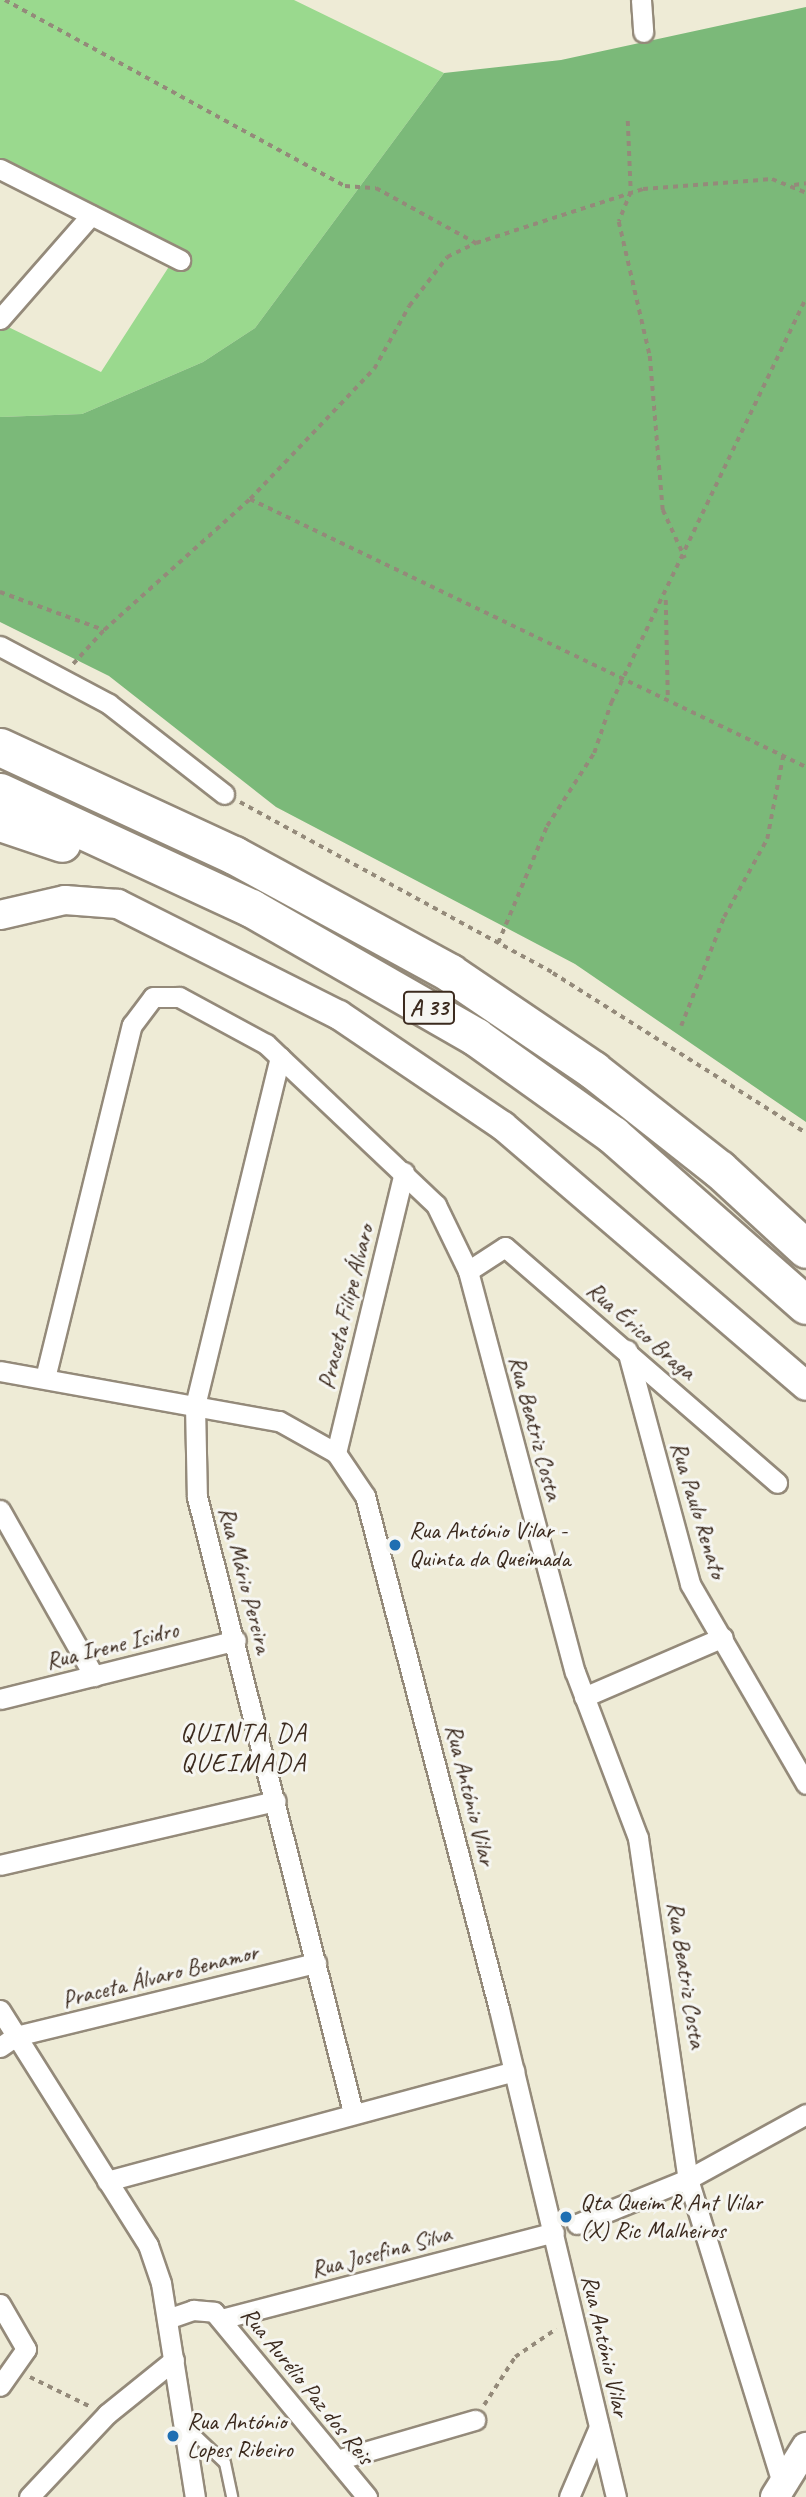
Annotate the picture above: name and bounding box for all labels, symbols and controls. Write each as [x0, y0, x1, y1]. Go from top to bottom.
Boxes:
road number: A 33 [403, 988, 455, 1028]
street label: Praceta Filipe Álvaro [312, 1222, 380, 1392]
street label: Rua Érico Braga [581, 1276, 701, 1386]
street label: Rua Beatriz Costa [502, 1354, 568, 1502]
street label: Rua Paulo Renato [664, 1438, 732, 1582]
street label: Rua Mário Pereira [212, 1504, 278, 1656]
place label: Rua António Vilar - Quinta da Queimada [409, 1517, 571, 1573]
marker: Rua António Vilar - Quinta da Queimada [387, 1537, 403, 1553]
street label: Rua Irene Isidro [43, 1616, 181, 1676]
district label: QUINTA DA QUEIMADA [181, 1717, 307, 1778]
street label: Rua António Vilar [439, 1722, 501, 1868]
street label: Rua Beatriz Costa [660, 1900, 712, 2050]
street label: Praceta Álvaro Benamor [60, 1938, 260, 2014]
place label: Qta Queim R Ant Vilar (X) Ric Malheiros [580, 2189, 763, 2245]
marker: Qta Queim R Ant Vilar (X) Ric Malheiros [558, 2209, 574, 2225]
street label: Rua Josefina Silva [308, 2219, 454, 2285]
street label: Rua António Vilar [575, 2273, 635, 2419]
street label: Rua Aurélio Paz dos Reis [234, 2301, 380, 2471]
place label: Rua António Lopes Ribeiro [187, 2408, 294, 2464]
marker: Rua António Lopes Ribeiro [165, 2428, 181, 2444]

